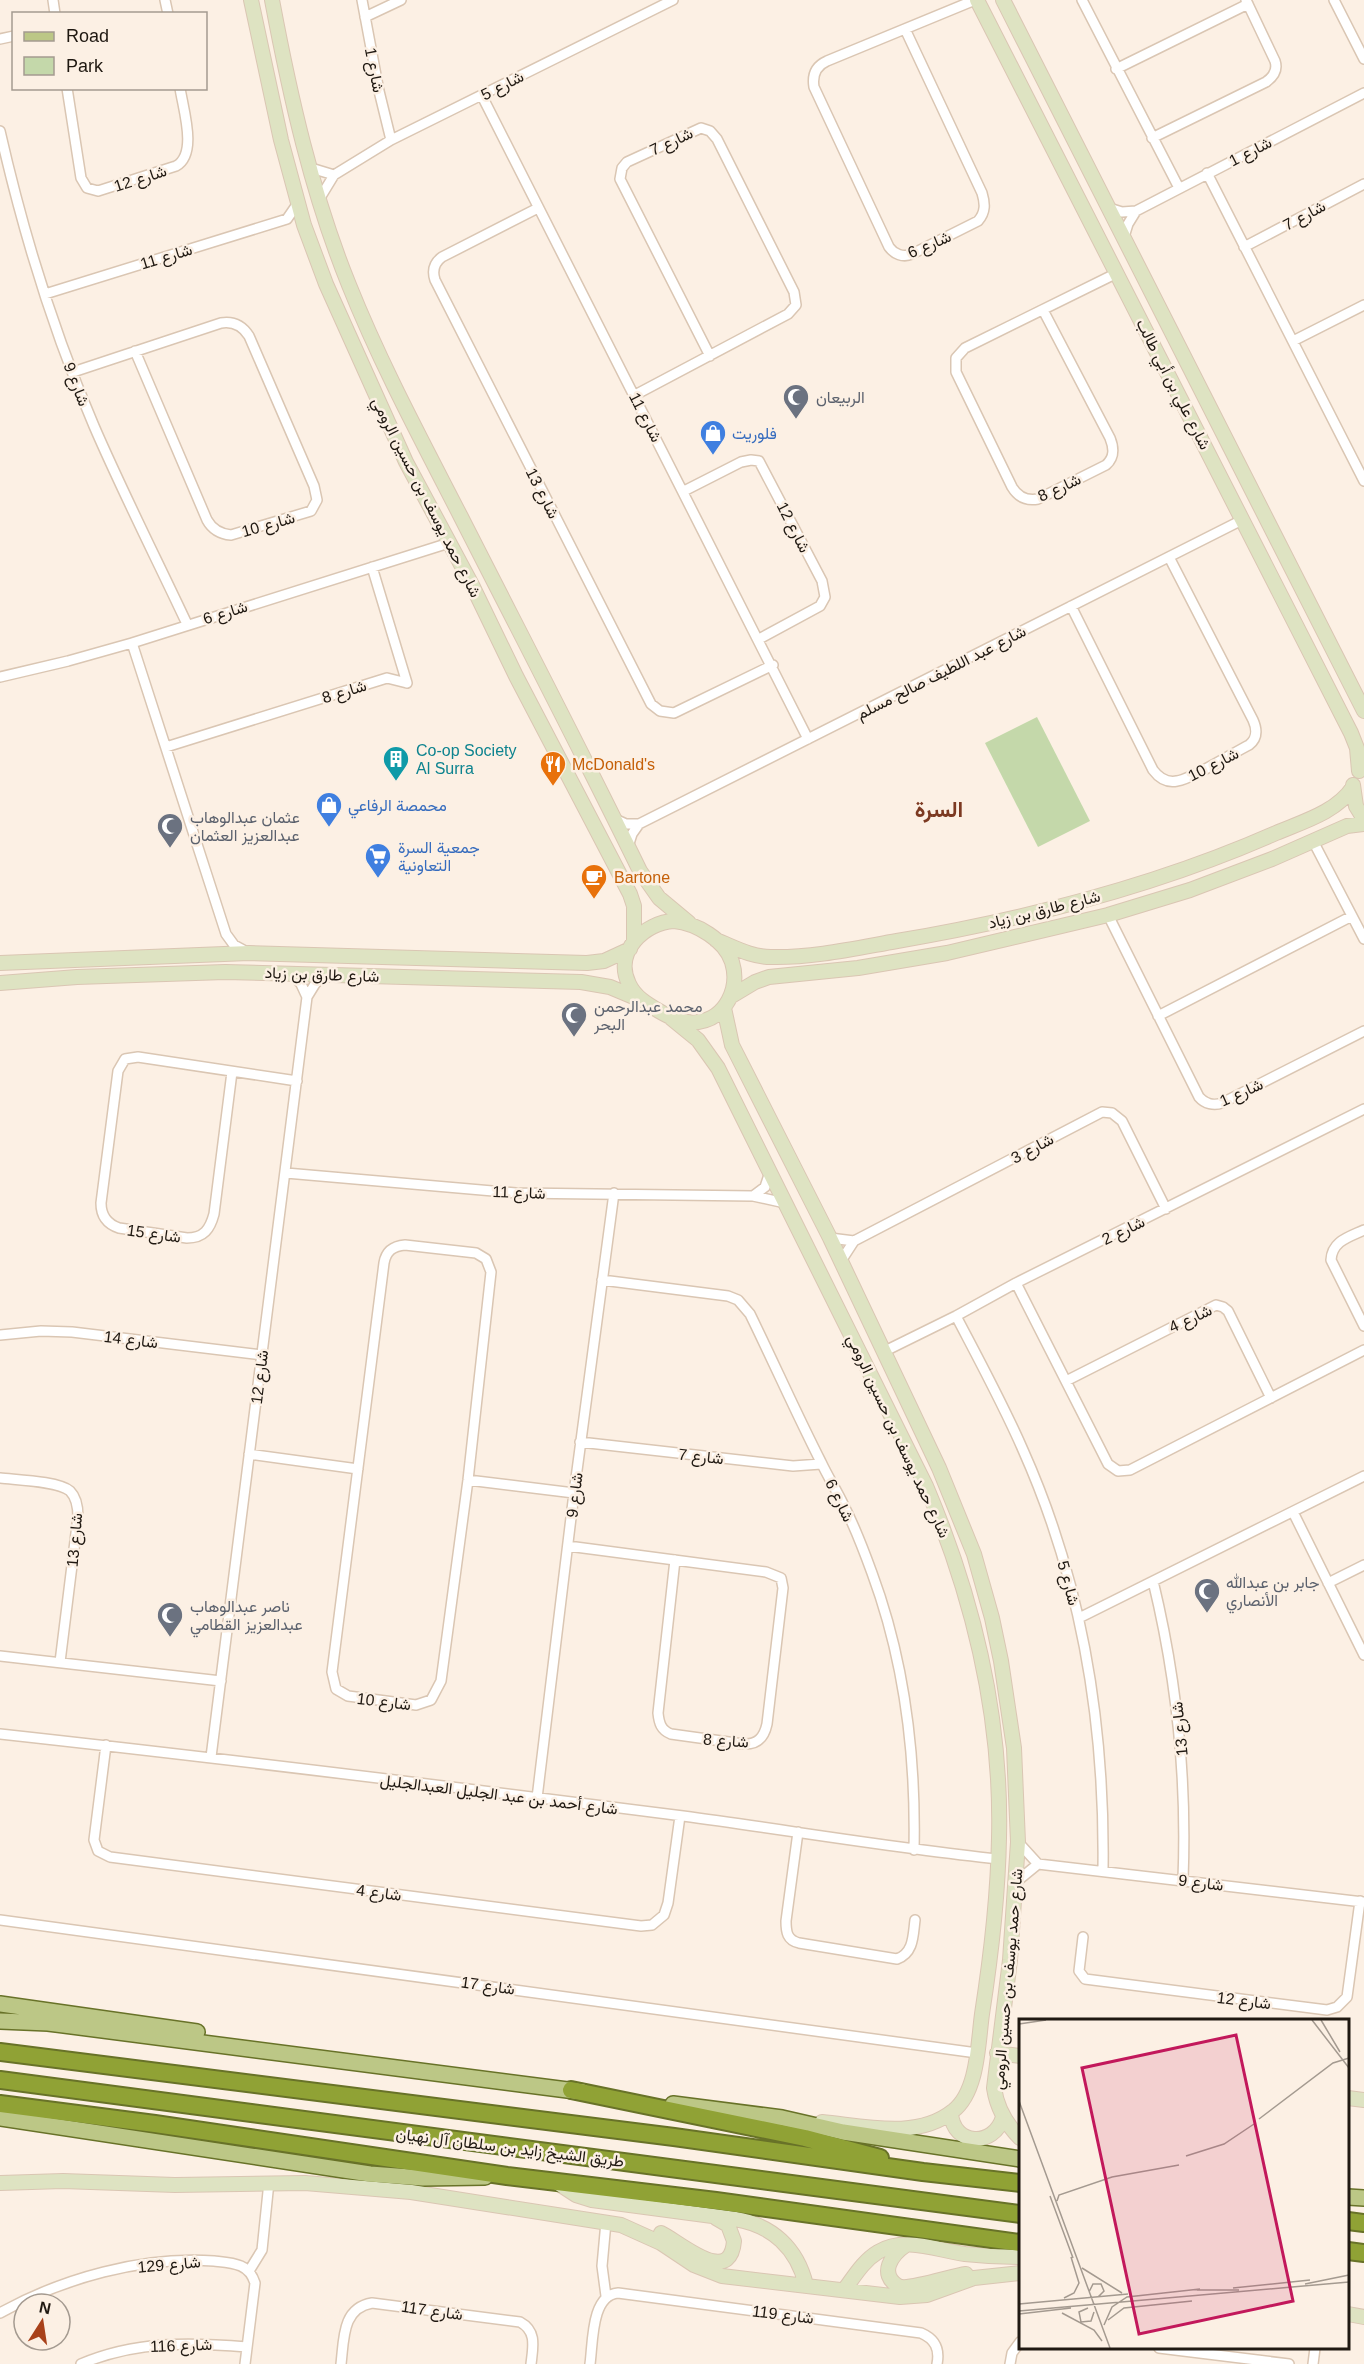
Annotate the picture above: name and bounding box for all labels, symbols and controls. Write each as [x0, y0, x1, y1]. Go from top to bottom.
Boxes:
legend [12, 12, 207, 90]
text: Road [66, 26, 109, 46]
street label: شارع 1 [359, 46, 387, 95]
text: Park [66, 56, 104, 76]
street label: شارع 5 [478, 68, 528, 106]
street label: شارع 7 [647, 124, 697, 161]
street label: شارع 1 [1226, 134, 1276, 172]
street label: شارع 12 [112, 162, 170, 198]
street label: شارع 7 [1280, 197, 1330, 236]
street label: شارع 6 [905, 228, 955, 264]
street label: شارع 11 [138, 241, 195, 275]
street label: شارع علي بن أبي طالب [1129, 316, 1214, 455]
street label: شارع 9 [58, 360, 93, 410]
mosque icon: الربيعان [781, 382, 811, 420]
place label: الربيعان [816, 389, 865, 408]
street label: شارع 11 [623, 390, 665, 446]
street label: شارع حمد يوسف بن حسين الرومي [364, 394, 485, 602]
shop icon: فلوريت [698, 418, 728, 456]
place label: فلوريت [732, 425, 777, 444]
street label: شارع 13 [520, 465, 562, 523]
street label: شارع 8 [1035, 470, 1085, 507]
street label: شارع 12 [771, 499, 813, 557]
street label: شارع 10 [240, 509, 297, 543]
street label: شارع 6 [201, 598, 250, 630]
street label: شارع عبد اللطيف صالح مسلم [854, 622, 1030, 725]
street label: شارع 8 [320, 677, 369, 709]
place label: Co-op Society Al Surra [416, 742, 517, 777]
building icon: Co-op Society Al Surra [381, 744, 411, 782]
street label: شارع 10 [1185, 745, 1243, 787]
restaurant icon: McDonald's [538, 749, 568, 787]
place label: McDonald's [572, 756, 655, 773]
shop icon: محمصة الرفاعي [314, 790, 344, 828]
place label: محمصة الرفاعي [348, 797, 447, 819]
district label: السرة [915, 797, 963, 823]
place label: عثمان عبدالوهاب عبدالعزيز العثمان [190, 809, 300, 846]
mosque icon: عثمان عبدالوهاب عبدالعزيز العثمان [155, 811, 185, 849]
place label: جمعية السرة التعاونية [398, 839, 480, 876]
supermarket icon: جمعية السرة التعاونية [363, 841, 393, 879]
cafe icon: Bartone [579, 862, 609, 900]
place label: Bartone [614, 869, 670, 886]
street label: شارع طارق بن زياد [986, 887, 1103, 935]
street label: شارع طارق بن زياد [264, 964, 380, 988]
place label: محمد عبدالرحمن البحر [593, 998, 703, 1035]
mosque icon: محمد عبدالرحمن البحر [559, 1000, 589, 1038]
street label: شارع 1 [1217, 1075, 1267, 1112]
street label: شارع 3 [1008, 1130, 1058, 1169]
street label: شارع 11 [492, 1183, 546, 1205]
street label: شارع 2 [1099, 1213, 1149, 1251]
street label: شارع 15 [125, 1221, 182, 1249]
street label: شارع 4 [1166, 1301, 1216, 1338]
street label: شارع 14 [103, 1328, 159, 1354]
street label: شارع حمد يوسف بن حسين الرومي [839, 1332, 953, 1543]
street label: شارع 12 [248, 1349, 274, 1405]
street label: شارع 7 [677, 1446, 724, 1470]
street label: شارع 9 [563, 1471, 589, 1519]
street label: شارع 6 [819, 1476, 857, 1526]
street label: شارع 13 [64, 1512, 88, 1568]
street label: شارع 5 [1052, 1559, 1083, 1608]
place label: جابر بن عبدالله الأنصاري [1226, 1573, 1320, 1614]
mosque icon: جابر بن عبدالله الأنصاري [1192, 1576, 1222, 1614]
place label: ناصر عبدالوهاب عبدالعزيز القطامي [190, 1598, 303, 1638]
mosque icon: ناصر عبدالوهاب عبدالعزيز القطامي [155, 1600, 185, 1638]
street label: شارع 10 [356, 1690, 412, 1716]
street label: شارع 13 [1168, 1701, 1194, 1757]
street label: شارع 8 [702, 1730, 749, 1754]
street label: شارع أحمد بن عبد الجليل العبدالجليل [379, 1771, 619, 1821]
street label: شارع حمد يوسف بن حسين الرومي [989, 1868, 1031, 2091]
street label: شارع 9 [1177, 1871, 1225, 1897]
street label: شارع 4 [355, 1881, 403, 1907]
street label: شارع 17 [459, 1973, 516, 2001]
street label: شارع 12 [1216, 1989, 1272, 2015]
inset map [1019, 2019, 1349, 2349]
street label: طريق الشيخ زايد بن سلطان آل نهيان [394, 2125, 625, 2173]
street label: شارع 129 [137, 2253, 202, 2279]
north arrow [12, 2292, 72, 2352]
text: N [38, 2298, 52, 2317]
street label: شارع 117 [400, 2298, 464, 2326]
street label: شارع 119 [751, 2302, 815, 2330]
street label: شارع 116 [150, 2336, 212, 2358]

